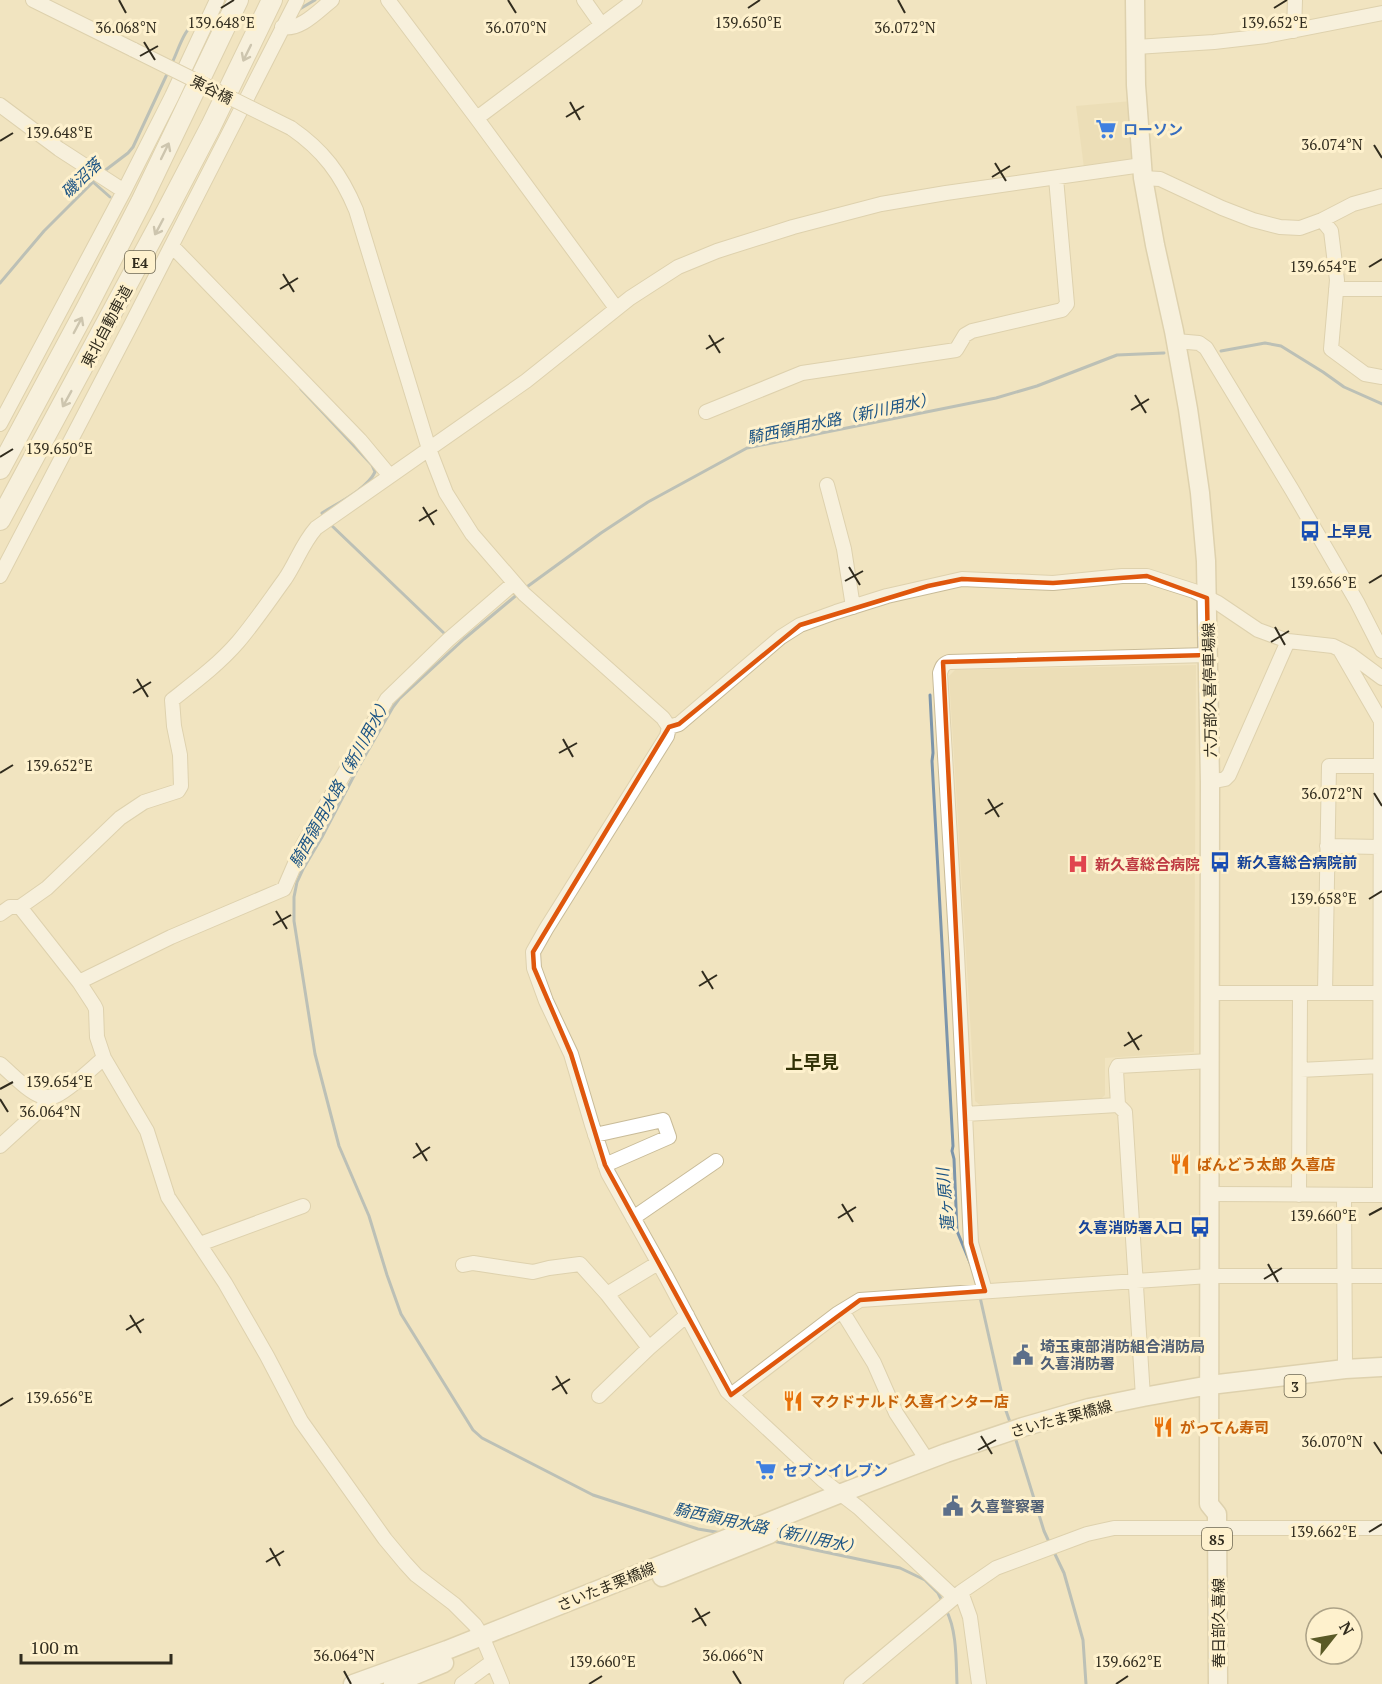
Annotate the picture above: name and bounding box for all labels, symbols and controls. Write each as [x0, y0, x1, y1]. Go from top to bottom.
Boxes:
text: 139.648°E [187, 12, 255, 32]
text: 139.650°E [714, 12, 782, 32]
text: 139.652°E [1240, 12, 1308, 32]
text: 36.068°N [95, 17, 157, 37]
text: 36.070°N [485, 17, 547, 37]
text: 36.072°N [874, 17, 936, 37]
one-way arrow [240, 43, 252, 61]
street label: 東谷橋 [187, 70, 237, 108]
supermarket icon: ローソン [1094, 117, 1118, 141]
place label: ローソン [1123, 119, 1183, 139]
text: 139.648°E [25, 122, 93, 142]
text: 36.074°N [1301, 134, 1363, 154]
one-way arrow [160, 142, 172, 160]
water label: 磯沼落 [56, 151, 108, 203]
one-way arrow [153, 218, 165, 235]
road number: E4 [125, 251, 155, 273]
text: 139.654°E [1289, 256, 1357, 276]
street label: 東北自動車道 [76, 282, 136, 370]
one-way arrow [72, 317, 84, 334]
water label: 騎西領用水路（新川用水） [745, 387, 937, 449]
one-way arrow [61, 389, 72, 407]
text: 139.650°E [25, 438, 93, 458]
bus stop icon: 上早見 [1298, 519, 1322, 543]
place label: 上早見 [1327, 521, 1372, 541]
text: 139.656°E [1289, 572, 1357, 592]
street label: 六万部久喜停車場線 [1198, 622, 1220, 758]
water label: 騎西領用水路（新川用水） [284, 693, 396, 871]
text: 139.652°E [25, 755, 93, 775]
text: 36.072°N [1301, 783, 1363, 803]
bus stop icon: 新久喜総合病院前 [1208, 850, 1232, 874]
hospital icon: 新久喜総合病院 [1066, 852, 1090, 876]
place label: 新久喜総合病院前 [1237, 852, 1357, 872]
place label: 新久喜総合病院 [1095, 854, 1200, 874]
text: 139.658°E [1289, 888, 1357, 908]
district label: 上早見 [785, 1050, 839, 1074]
text: 139.654°E [25, 1071, 93, 1091]
text: 36.064°N [19, 1101, 81, 1121]
restaurant icon: ばんどう太郎 久喜店 [1168, 1152, 1192, 1176]
place label: ばんどう太郎 久喜店 [1197, 1154, 1336, 1174]
water label: 蓮ヶ原川 [931, 1165, 959, 1233]
text: 139.660°E [1289, 1205, 1357, 1225]
bus stop icon: 久喜消防署入口 [1188, 1215, 1212, 1239]
place label: 久喜消防署入口 [1078, 1217, 1183, 1237]
place label: 埼玉東部消防組合消防局 久喜消防署 [1040, 1336, 1205, 1373]
public building icon: 埼玉東部消防組合消防局 久喜消防署 [1011, 1343, 1035, 1367]
road number: 3 [1284, 1375, 1306, 1397]
text: 139.656°E [25, 1387, 93, 1407]
restaurant icon: マクドナルド 久喜インター店 [781, 1389, 805, 1413]
place label: マクドナルド 久喜インター店 [810, 1391, 1009, 1411]
street label: さいたま栗橋線 [1008, 1395, 1114, 1441]
restaurant icon: がってん寿司 [1151, 1415, 1175, 1439]
place label: がってん寿司 [1180, 1417, 1269, 1437]
text: 36.070°N [1301, 1431, 1363, 1451]
supermarket icon: セブンイレブン [754, 1458, 778, 1482]
place label: セブンイレブン [783, 1460, 888, 1480]
public building icon: 久喜警察署 [941, 1494, 965, 1518]
place label: 久喜警察署 [970, 1496, 1045, 1516]
water label: 騎西領用水路（新川用水） [672, 1497, 864, 1559]
text: 139.662°E [1289, 1521, 1357, 1541]
road number: 85 [1202, 1528, 1232, 1550]
street label: さいたま栗橋線 [554, 1557, 658, 1615]
street label: 春日部久喜線 [1208, 1578, 1228, 1668]
north arrow [1304, 1606, 1364, 1666]
text: N [1334, 1617, 1359, 1639]
scale bar [21, 1627, 171, 1665]
text: 100 m [30, 1635, 79, 1659]
text: 36.064°N [313, 1645, 375, 1665]
text: 36.066°N [702, 1645, 764, 1665]
text: 139.660°E [568, 1651, 636, 1671]
text: 139.662°E [1094, 1651, 1162, 1671]

